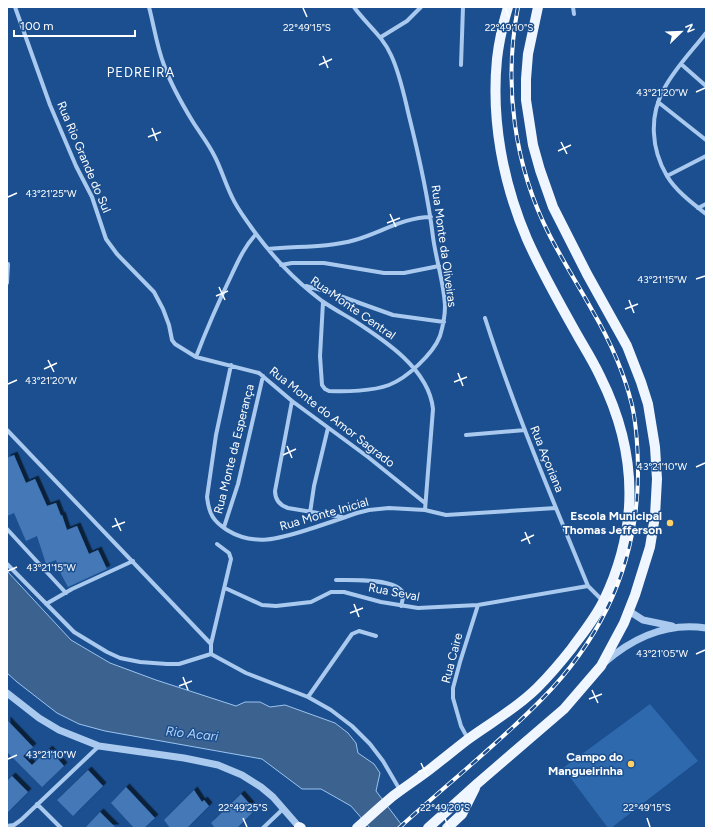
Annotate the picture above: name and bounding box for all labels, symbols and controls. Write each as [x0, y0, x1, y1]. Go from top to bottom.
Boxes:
scale bar [14, 12, 135, 38]
north arrow [661, 12, 701, 52]
text: 100 m [20, 19, 54, 33]
text: 22°49'15"S [283, 21, 331, 34]
text: 22°49'10"S [485, 21, 533, 34]
text: N [682, 22, 697, 35]
district label: PEDREIRA [107, 65, 175, 80]
text: 43°21'20"W [636, 86, 688, 99]
street label: Rua Rio Grande do Sul [54, 99, 114, 215]
street label: Rua Monte da Oliveiras [428, 184, 460, 308]
text: 43°21'25"W [25, 187, 77, 200]
street label: Rua Monte Central [308, 273, 398, 343]
text: 43°21'15"W [637, 273, 687, 286]
street label: Rua Monte do Amor Sagrado [267, 364, 397, 470]
text: 43°21'20"W [25, 374, 77, 387]
street label: Rua Monte da Esperança [211, 383, 257, 515]
street label: Rua Açoriana [527, 424, 567, 494]
text: 43°21'10"W [637, 460, 688, 473]
street label: Rua Monte Inicial [278, 495, 370, 533]
place label: Escola Municipal Thomas Jefferson [563, 509, 662, 537]
marker: Escola Municipal Thomas Jefferson [665, 518, 675, 528]
text: 43°21'15"W [26, 561, 76, 574]
street label: Rua Seval [367, 580, 421, 604]
street label: Rua Caire [439, 631, 466, 685]
text: 43°21'05"W [636, 647, 688, 660]
water label: Rio Acari [165, 723, 220, 744]
text: 43°21'10"W [26, 748, 77, 761]
place label: Campo do Mangueirinha [548, 750, 623, 778]
marker: Campo do Mangueirinha [626, 759, 636, 769]
text: 22°49'25"S [218, 801, 268, 814]
text: 22°49'20"S [420, 801, 470, 814]
text: 22°49'15"S [623, 801, 671, 814]

